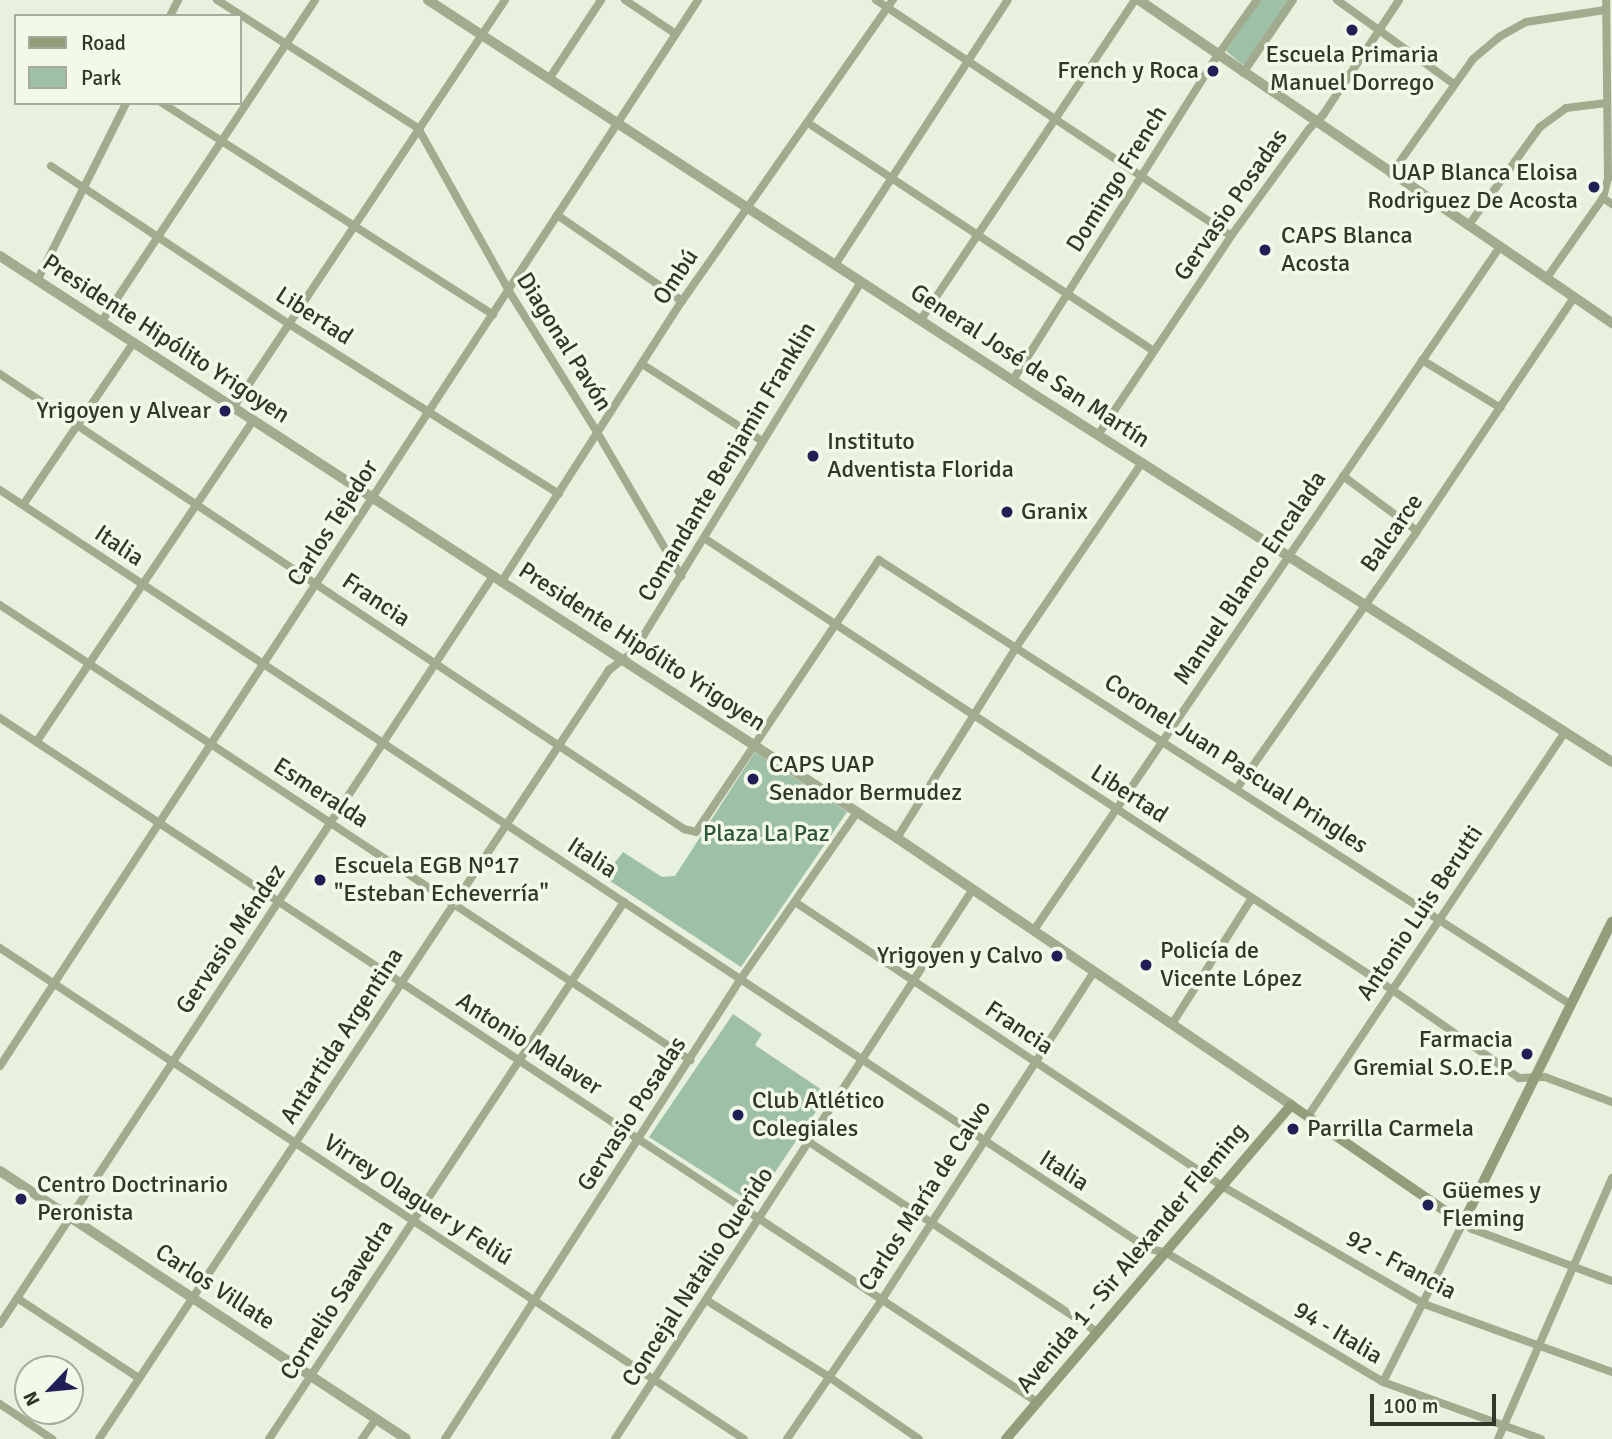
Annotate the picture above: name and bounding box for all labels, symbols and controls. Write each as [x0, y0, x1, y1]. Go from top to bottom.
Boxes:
legend [14, 14, 242, 105]
marker: Escuela Primaria Manuel Dorrego [1344, 22, 1360, 38]
text: Road [81, 30, 126, 56]
place label: Escuela Primaria Manuel Dorrego [1265, 41, 1439, 97]
place label: French y Roca [1057, 57, 1199, 85]
marker: French y Roca [1205, 63, 1221, 79]
text: Park [81, 65, 121, 91]
street label: Domingo French [1061, 101, 1173, 257]
street label: Gervasio Posadas [1168, 124, 1294, 286]
place label: UAP Blanca Eloisa Rodriguez De Acosta [1367, 159, 1578, 215]
marker: UAP Blanca Eloisa Rodriguez De Acosta [1584, 177, 1604, 197]
place label: CAPS Blanca Acosta [1281, 222, 1413, 278]
marker: CAPS Blanca Acosta [1255, 240, 1275, 260]
street label: Ombú [647, 244, 705, 310]
street label: Presidente Hipólito Yrigoyen [37, 248, 295, 430]
street label: Diagonal Pavón [510, 267, 618, 417]
street label: General José de San Martín [905, 278, 1155, 454]
street label: Libertad [270, 281, 358, 351]
street label: Comandante Benjamin Franklin [632, 317, 822, 607]
place label: Yrigoyen y Alvear [36, 397, 211, 425]
marker: Yrigoyen y Alvear [217, 403, 233, 419]
place label: Instituto Adventista Florida [827, 428, 1014, 484]
marker: Instituto Adventista Florida [805, 448, 821, 464]
street label: Carlos Tejedor [281, 454, 385, 592]
street label: Manuel Blanco Encalada [1168, 465, 1332, 691]
street label: Balcarce [1355, 488, 1429, 578]
place label: Granix [1021, 498, 1088, 526]
marker: Granix [999, 504, 1015, 520]
street label: Italia [89, 519, 149, 573]
street label: Presidente Hipólito Yrigoyen [513, 556, 771, 738]
street label: Francia [336, 567, 416, 633]
street label: Coronel Juan Pascual Pringles [1099, 668, 1373, 860]
place label: CAPS UAP Senador Bermudez [769, 751, 962, 807]
street label: Esmeralda [268, 752, 374, 834]
street label: Libertad [1085, 759, 1173, 829]
marker: CAPS UAP Senador Bermudez [743, 769, 763, 789]
park label: Plaza La Paz [703, 820, 829, 848]
street label: Antonio Luis Berutti [1351, 820, 1489, 1006]
street label: Italia [562, 831, 622, 885]
place label: Escuela EGB Nº17 "Esteban Echeverría" [334, 852, 549, 908]
street label: Gervasio Méndez [170, 859, 292, 1019]
marker: Escuela EGB Nº17 "Esteban Echeverría" [312, 872, 328, 888]
place label: Policía de Vicente López [1160, 937, 1302, 993]
street label: Antartida Argentina [274, 942, 410, 1130]
place label: Yrigoyen y Calvo [877, 942, 1043, 970]
marker: Yrigoyen y Calvo [1049, 948, 1065, 964]
marker: Policía de Vicente López [1138, 957, 1154, 973]
street label: Antonio Malaver [451, 986, 607, 1102]
street label: Francia [979, 995, 1059, 1061]
place label: Farmacia Gremial S.O.E.P [1353, 1026, 1513, 1082]
street label: Gervasio Posadas [571, 1031, 693, 1197]
marker: Farmacia Gremial S.O.E.P [1519, 1046, 1535, 1062]
place label: Club Atlético Colegiales [752, 1087, 885, 1143]
street label: Carlos María de Calvo [853, 1095, 997, 1297]
marker: Club Atlético Colegiales [730, 1107, 746, 1123]
place label: Parrilla Carmela [1307, 1115, 1474, 1143]
street label: Avenida 1 - Sir Alexander Fleming [1011, 1117, 1253, 1399]
marker: Parrilla Carmela [1285, 1121, 1301, 1137]
street label: Virrey Olaguer y Feliú [318, 1128, 518, 1272]
street label: Italia [1034, 1144, 1094, 1198]
street label: Concejal Natalio Querido [616, 1162, 780, 1392]
place label: Centro Doctrinario Peronista [37, 1171, 228, 1227]
place label: Güemes y Fleming [1442, 1177, 1541, 1233]
marker: Centro Doctrinario Peronista [11, 1189, 31, 1209]
marker: Güemes y Fleming [1420, 1197, 1436, 1213]
street label: Cornelio Saavedra [274, 1214, 400, 1386]
street label: 92 - Francia [1341, 1224, 1461, 1306]
street label: Carlos Villate [150, 1238, 280, 1336]
street label: 94 - Italia [1289, 1295, 1387, 1371]
north arrow [14, 1355, 84, 1425]
scale bar [1374, 1380, 1500, 1424]
text: N [18, 1387, 46, 1410]
text: 100 m [1383, 1393, 1438, 1419]

